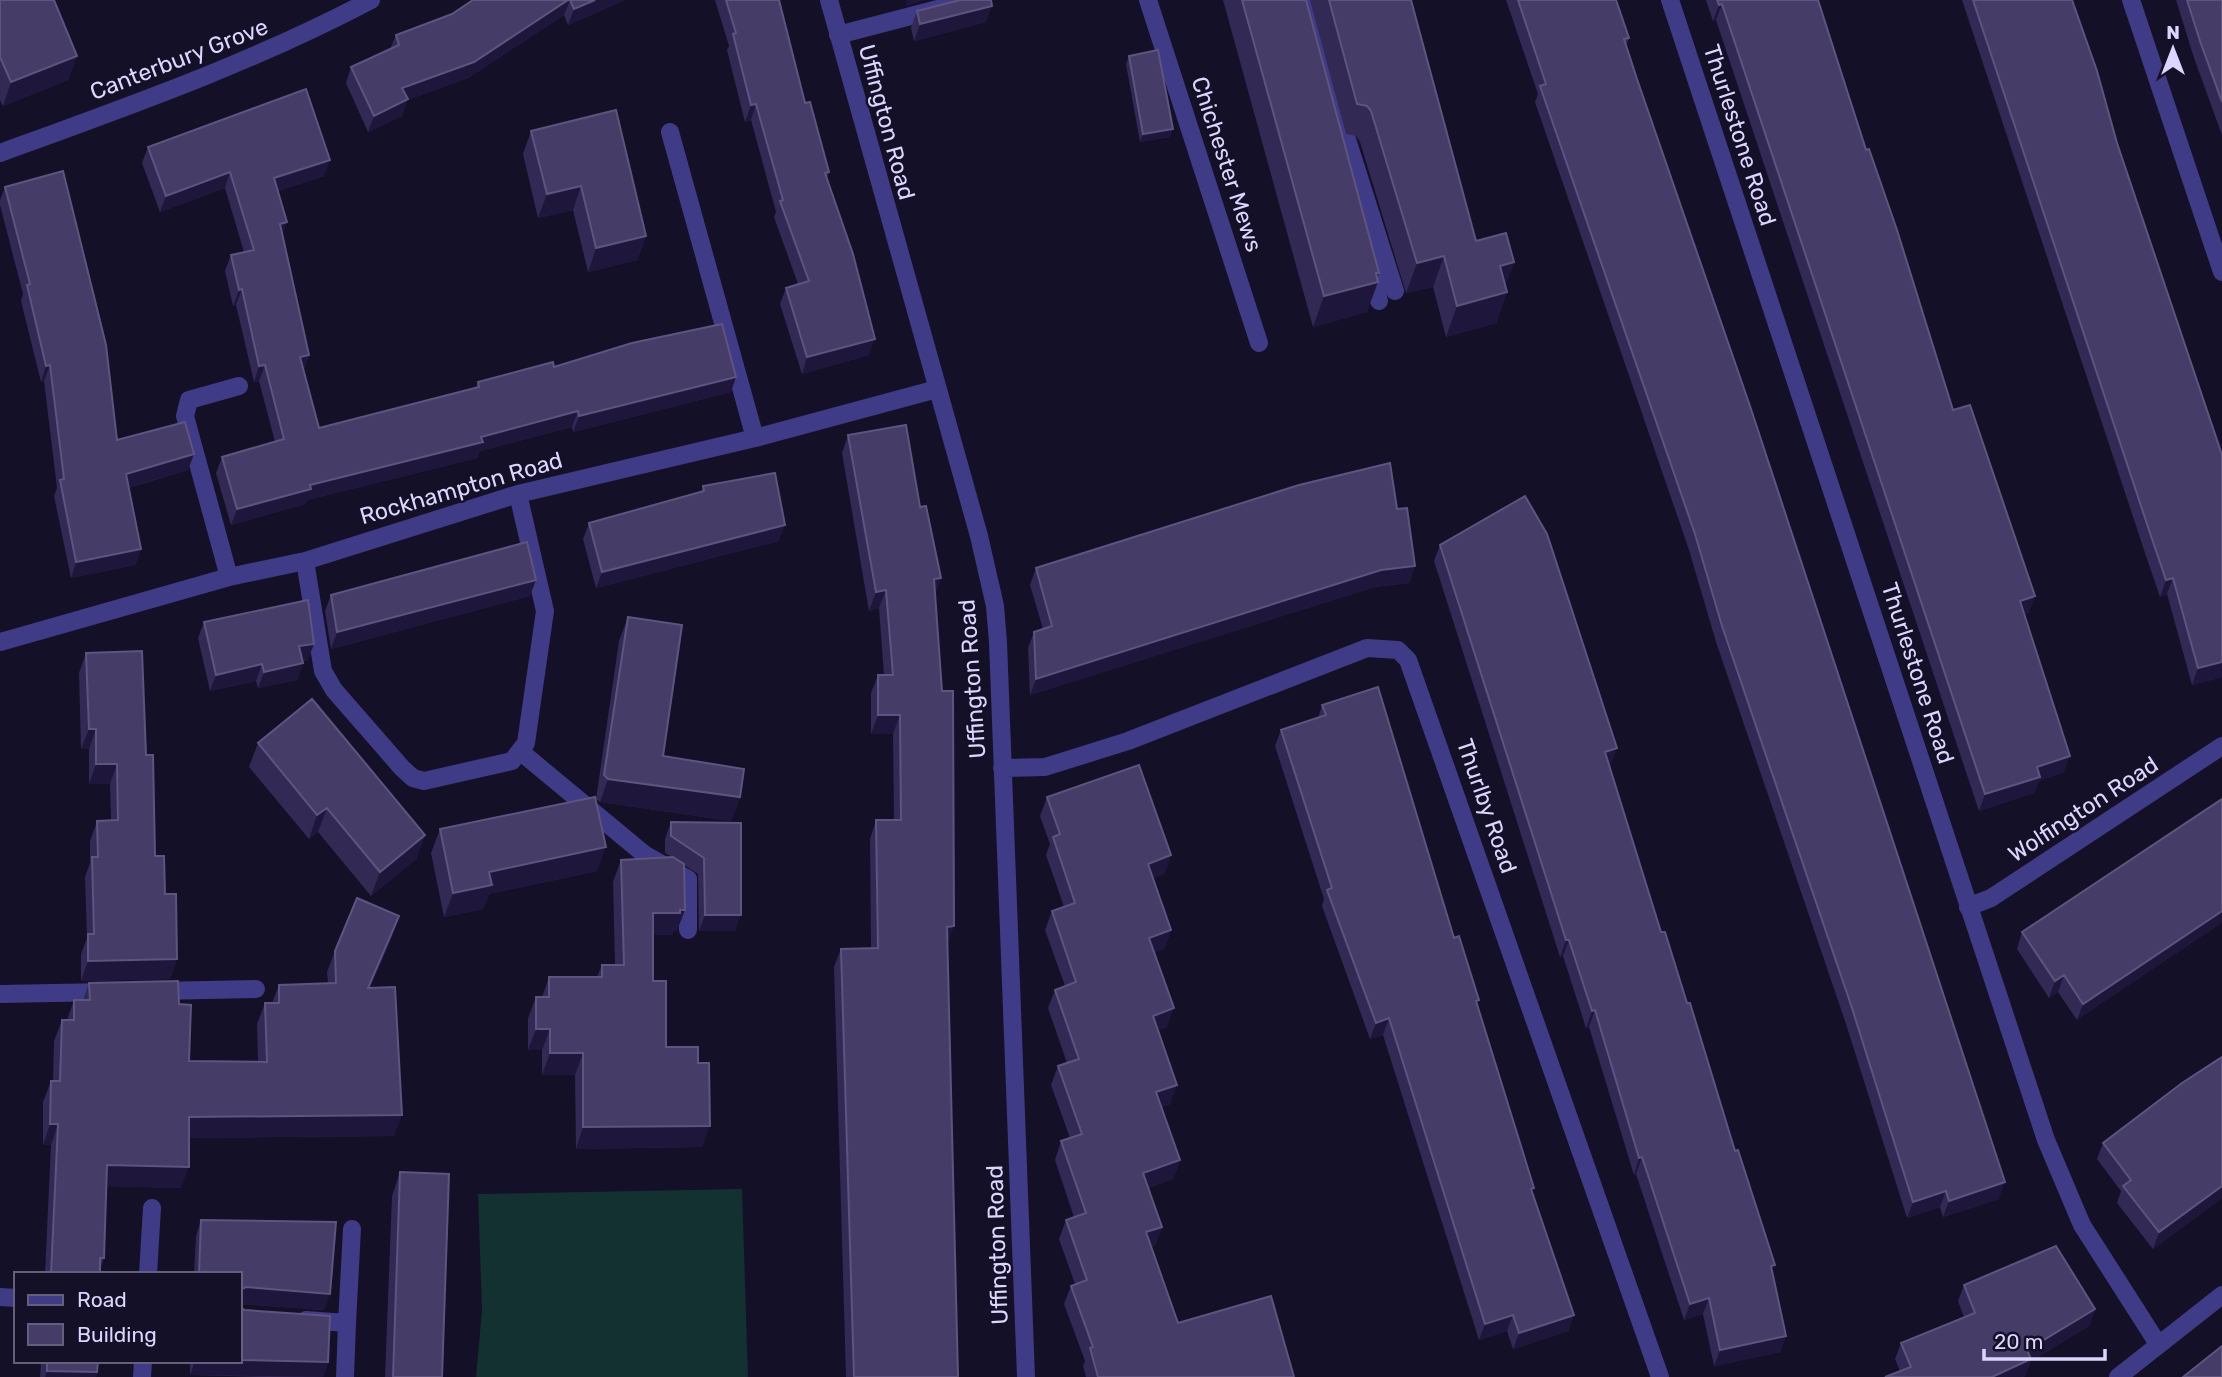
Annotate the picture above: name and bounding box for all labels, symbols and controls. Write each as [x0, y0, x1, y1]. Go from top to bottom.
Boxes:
street label: Canterbury Grove [86, 12, 272, 106]
north arrow [2138, 14, 2208, 84]
text: N [2166, 21, 2180, 44]
street label: Uffington Road [853, 41, 921, 203]
street label: Thurlestone Road [1698, 41, 1782, 229]
street label: Chichester Mews [1185, 73, 1269, 255]
street label: Rockhampton Road [356, 446, 566, 530]
street label: Thurlestone Road [1876, 579, 1960, 767]
street label: Uffington Road [952, 598, 992, 760]
street label: Thurlby Road [1451, 735, 1523, 877]
street label: Wolfington Road [2003, 750, 2163, 868]
street label: Uffington Road [980, 1165, 1014, 1325]
legend [14, 1272, 242, 1363]
text: Road [77, 1287, 127, 1312]
scale bar [1984, 1318, 2105, 1362]
text: Building [77, 1322, 157, 1347]
text: 20 m [1994, 1329, 2043, 1354]

